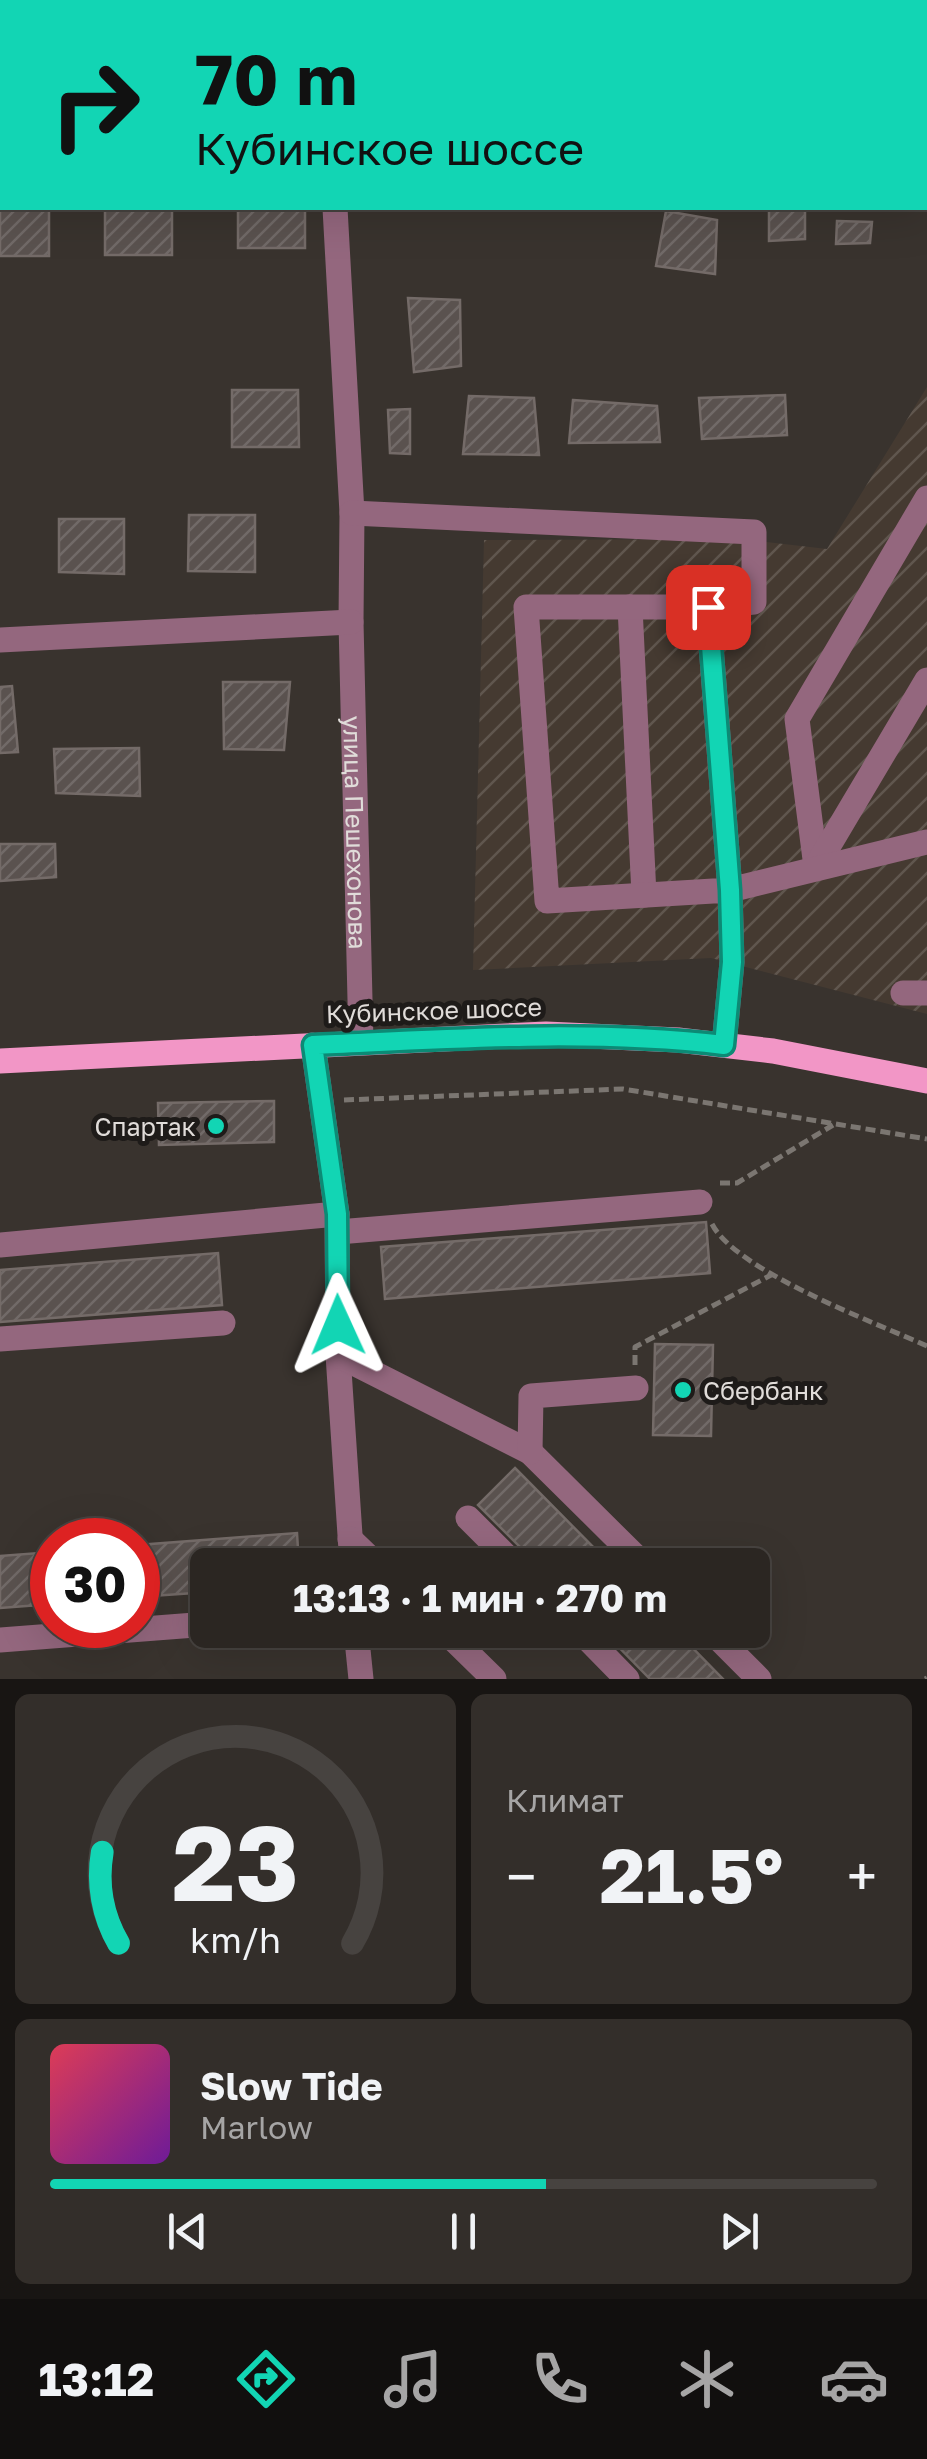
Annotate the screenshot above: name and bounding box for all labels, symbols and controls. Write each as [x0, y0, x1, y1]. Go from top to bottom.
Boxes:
text: 70 m [195, 36, 357, 120]
icon: right [30, 40, 160, 170]
text: Кубинское шоссе [195, 121, 584, 175]
pin [666, 565, 751, 650]
icon: arrive [681, 580, 736, 635]
street label: улица Пешехонова [338, 715, 374, 950]
street label: Кубинское шоссе [325, 991, 543, 1029]
place label: Спартак [94, 1111, 196, 1142]
marker: Спартак [205, 1115, 227, 1137]
position arrow [286, 1273, 390, 1377]
place label: Сбербанк [703, 1375, 823, 1406]
marker: Сбербанк [672, 1379, 694, 1401]
speed limit sign: 30 [30, 1518, 160, 1648]
text: 13:13 · 1 мин · 270 m [293, 1575, 667, 1620]
text: Климат [506, 1781, 624, 1819]
text: 23 [172, 1799, 299, 1924]
text: 21.5° [600, 1829, 783, 1920]
text: − [506, 1843, 536, 1909]
text: + [847, 1843, 877, 1909]
text: km/h [190, 1918, 281, 1961]
text: Slow Tide [200, 2063, 383, 2108]
text: Marlow [200, 2108, 313, 2146]
icon: previous [160, 2204, 215, 2259]
icon: pause [436, 2204, 491, 2259]
icon: next [712, 2204, 767, 2259]
icon: directions [231, 2344, 301, 2414]
icon: music [378, 2344, 448, 2414]
icon: phone [525, 2344, 595, 2414]
icon: climate [672, 2344, 742, 2414]
icon: car [819, 2344, 889, 2414]
text: 13:12 [38, 2352, 154, 2406]

